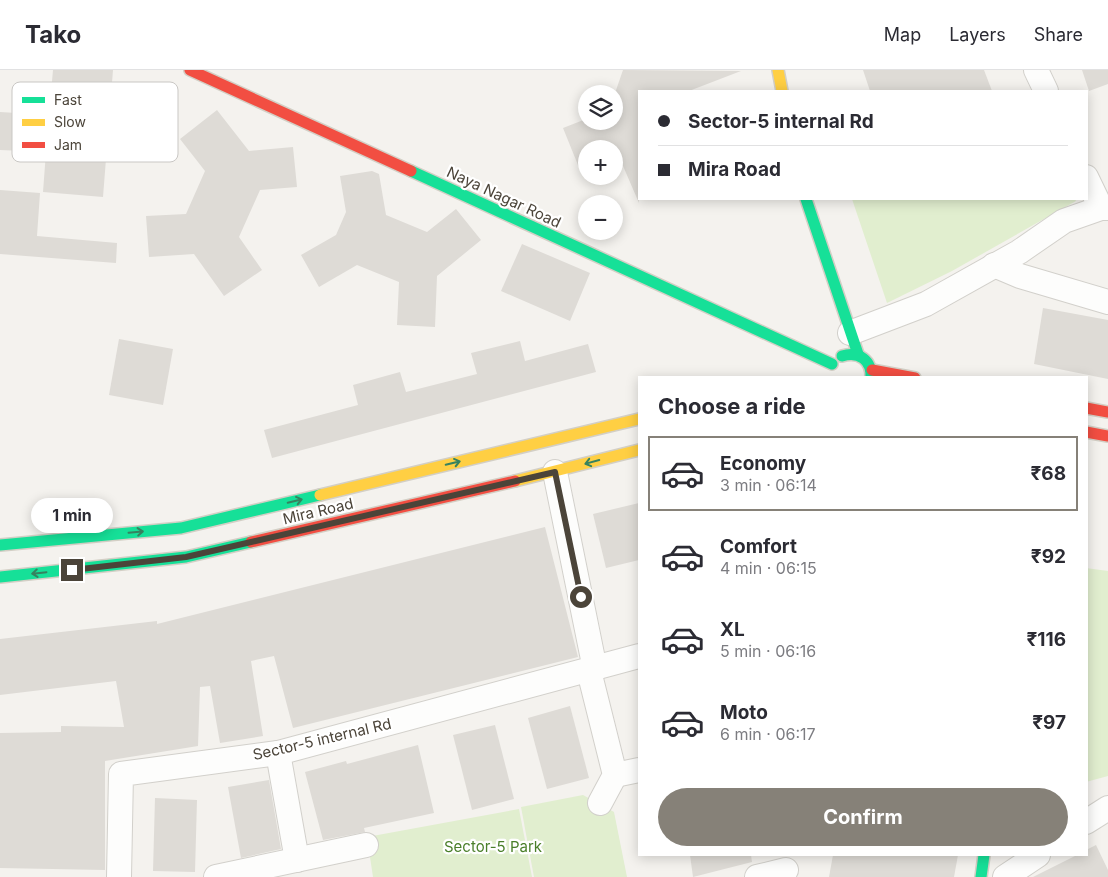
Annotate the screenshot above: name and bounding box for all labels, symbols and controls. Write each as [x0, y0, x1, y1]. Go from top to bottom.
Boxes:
text: Tako [25, 20, 81, 49]
text: Map [884, 24, 921, 45]
text: Layers [949, 24, 1006, 45]
text: Share [1034, 24, 1083, 45]
legend [12, 82, 178, 162]
map controls [578, 85, 623, 240]
button: layers [578, 85, 623, 130]
text: Fast [54, 91, 82, 108]
text: Sector-5 internal Rd [688, 110, 874, 133]
text: Slow [54, 113, 86, 130]
text: Jam [54, 136, 82, 153]
button: + [578, 140, 623, 185]
text: Mira Road [688, 158, 781, 181]
street label: Naya Nagar Road [444, 162, 564, 232]
button: − [578, 195, 623, 240]
text: Choose a ride [658, 393, 806, 419]
icon: car [660, 451, 705, 496]
text: Economy [720, 452, 806, 475]
one-way arrow [444, 458, 460, 467]
one-way arrow [584, 458, 600, 468]
text: ₹68 [1030, 462, 1066, 485]
text: 3 min · 06:14 [720, 475, 817, 495]
street label: Mira Road [281, 494, 355, 528]
one-way arrow [286, 496, 302, 505]
callout: 1 min [31, 498, 113, 532]
text: 1 min [52, 505, 92, 525]
one-way arrow [127, 528, 143, 537]
icon: car [660, 534, 705, 579]
text: Comfort [720, 535, 797, 558]
text: ₹92 [1031, 545, 1066, 568]
text: 4 min · 06:15 [720, 558, 817, 578]
route end [61, 559, 83, 581]
one-way arrow [31, 569, 47, 578]
route start [570, 586, 592, 608]
icon: car [660, 617, 705, 662]
text: XL [720, 618, 745, 641]
text: ₹116 [1026, 628, 1066, 651]
text: 5 min · 06:16 [720, 641, 816, 661]
icon: car [660, 700, 705, 745]
text: Moto [720, 701, 768, 724]
text: ₹97 [1032, 711, 1066, 734]
street label: Sector-5 internal Rd [251, 714, 393, 764]
text: 6 min · 06:17 [720, 724, 816, 744]
button: Confirm [658, 788, 1068, 846]
park label: Sector-5 Park [444, 837, 543, 856]

